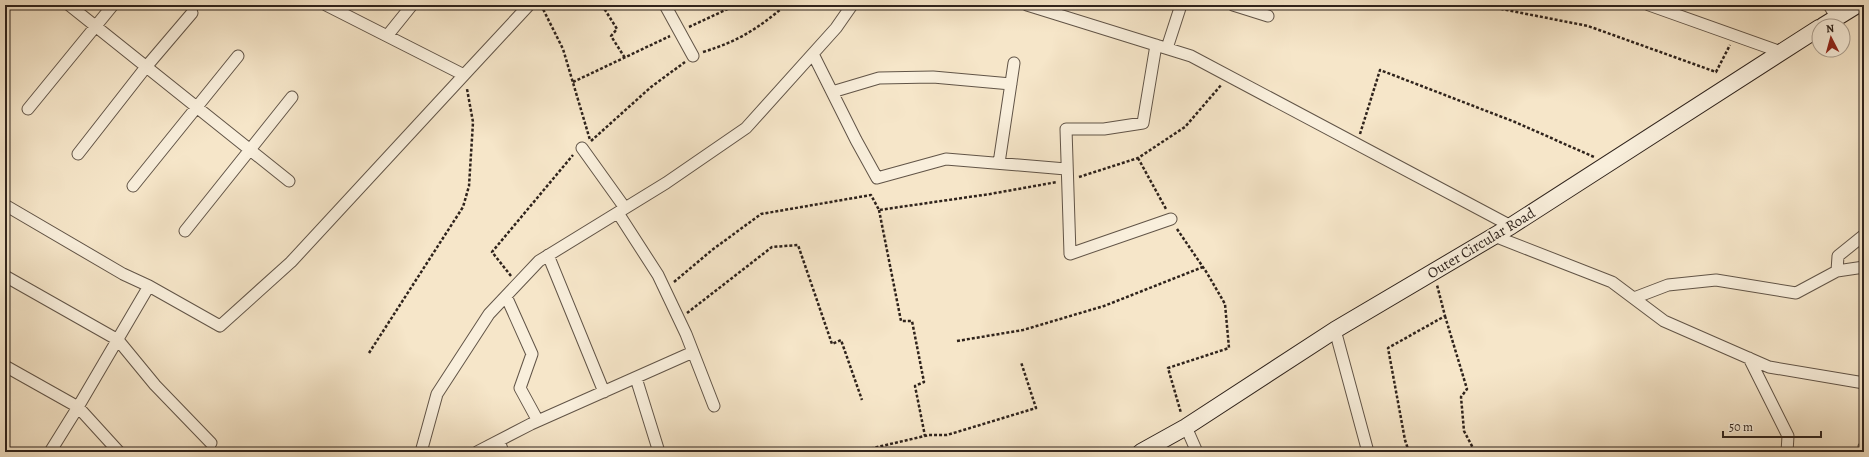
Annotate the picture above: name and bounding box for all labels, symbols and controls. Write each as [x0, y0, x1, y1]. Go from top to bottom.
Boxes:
north arrow [1811, 18, 1851, 58]
text: N [1825, 21, 1835, 36]
street label: Outer Circular Road [1423, 202, 1540, 283]
scale bar [1723, 413, 1821, 439]
text: 50 m [1729, 419, 1753, 435]

